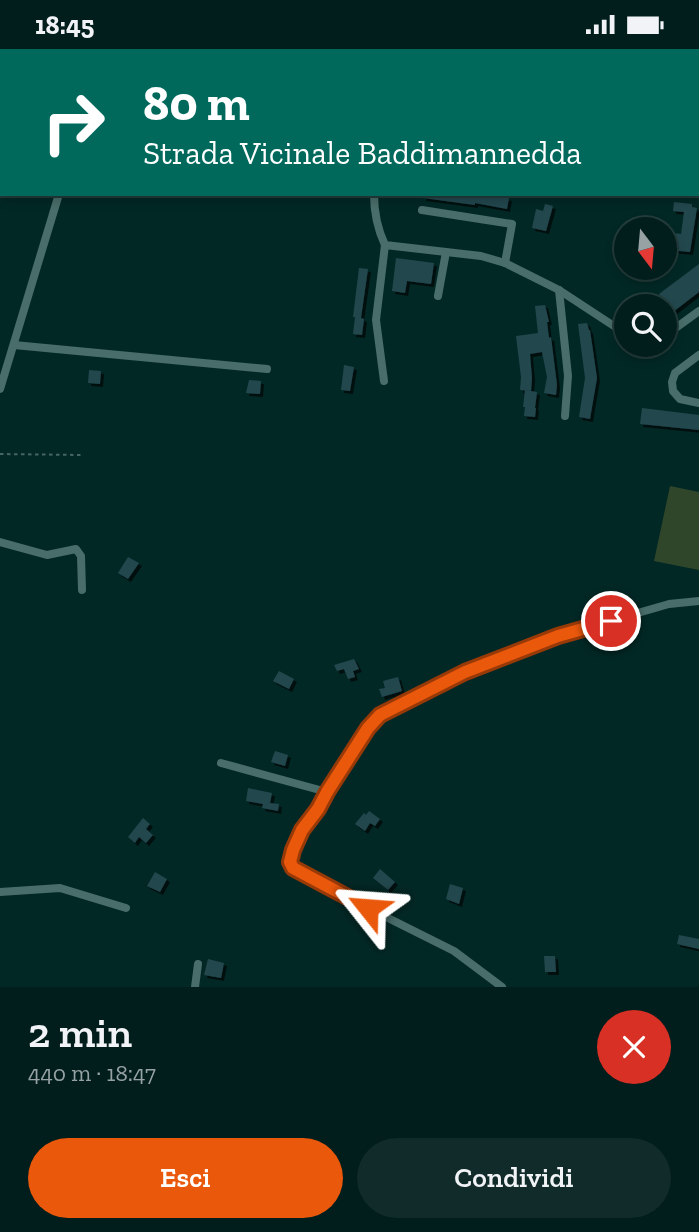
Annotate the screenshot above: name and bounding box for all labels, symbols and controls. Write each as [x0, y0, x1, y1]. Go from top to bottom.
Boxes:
text: 18:45 [35, 9, 94, 41]
text: 80 m [143, 74, 250, 133]
icon: right [28, 77, 119, 168]
text: Strada Vicinale Baddimannedda [143, 134, 582, 172]
north arrow [614, 217, 677, 280]
map controls [614, 217, 677, 357]
button: search [614, 294, 677, 357]
pin [581, 591, 641, 651]
icon: arrive [592, 602, 630, 640]
position arrow [331, 871, 405, 945]
text: 2 min [28, 1007, 132, 1058]
button: close [597, 1010, 671, 1084]
text: 440 m · 18:47 [28, 1059, 156, 1087]
button: Esci [28, 1138, 343, 1218]
button: Condividi [357, 1138, 671, 1218]

